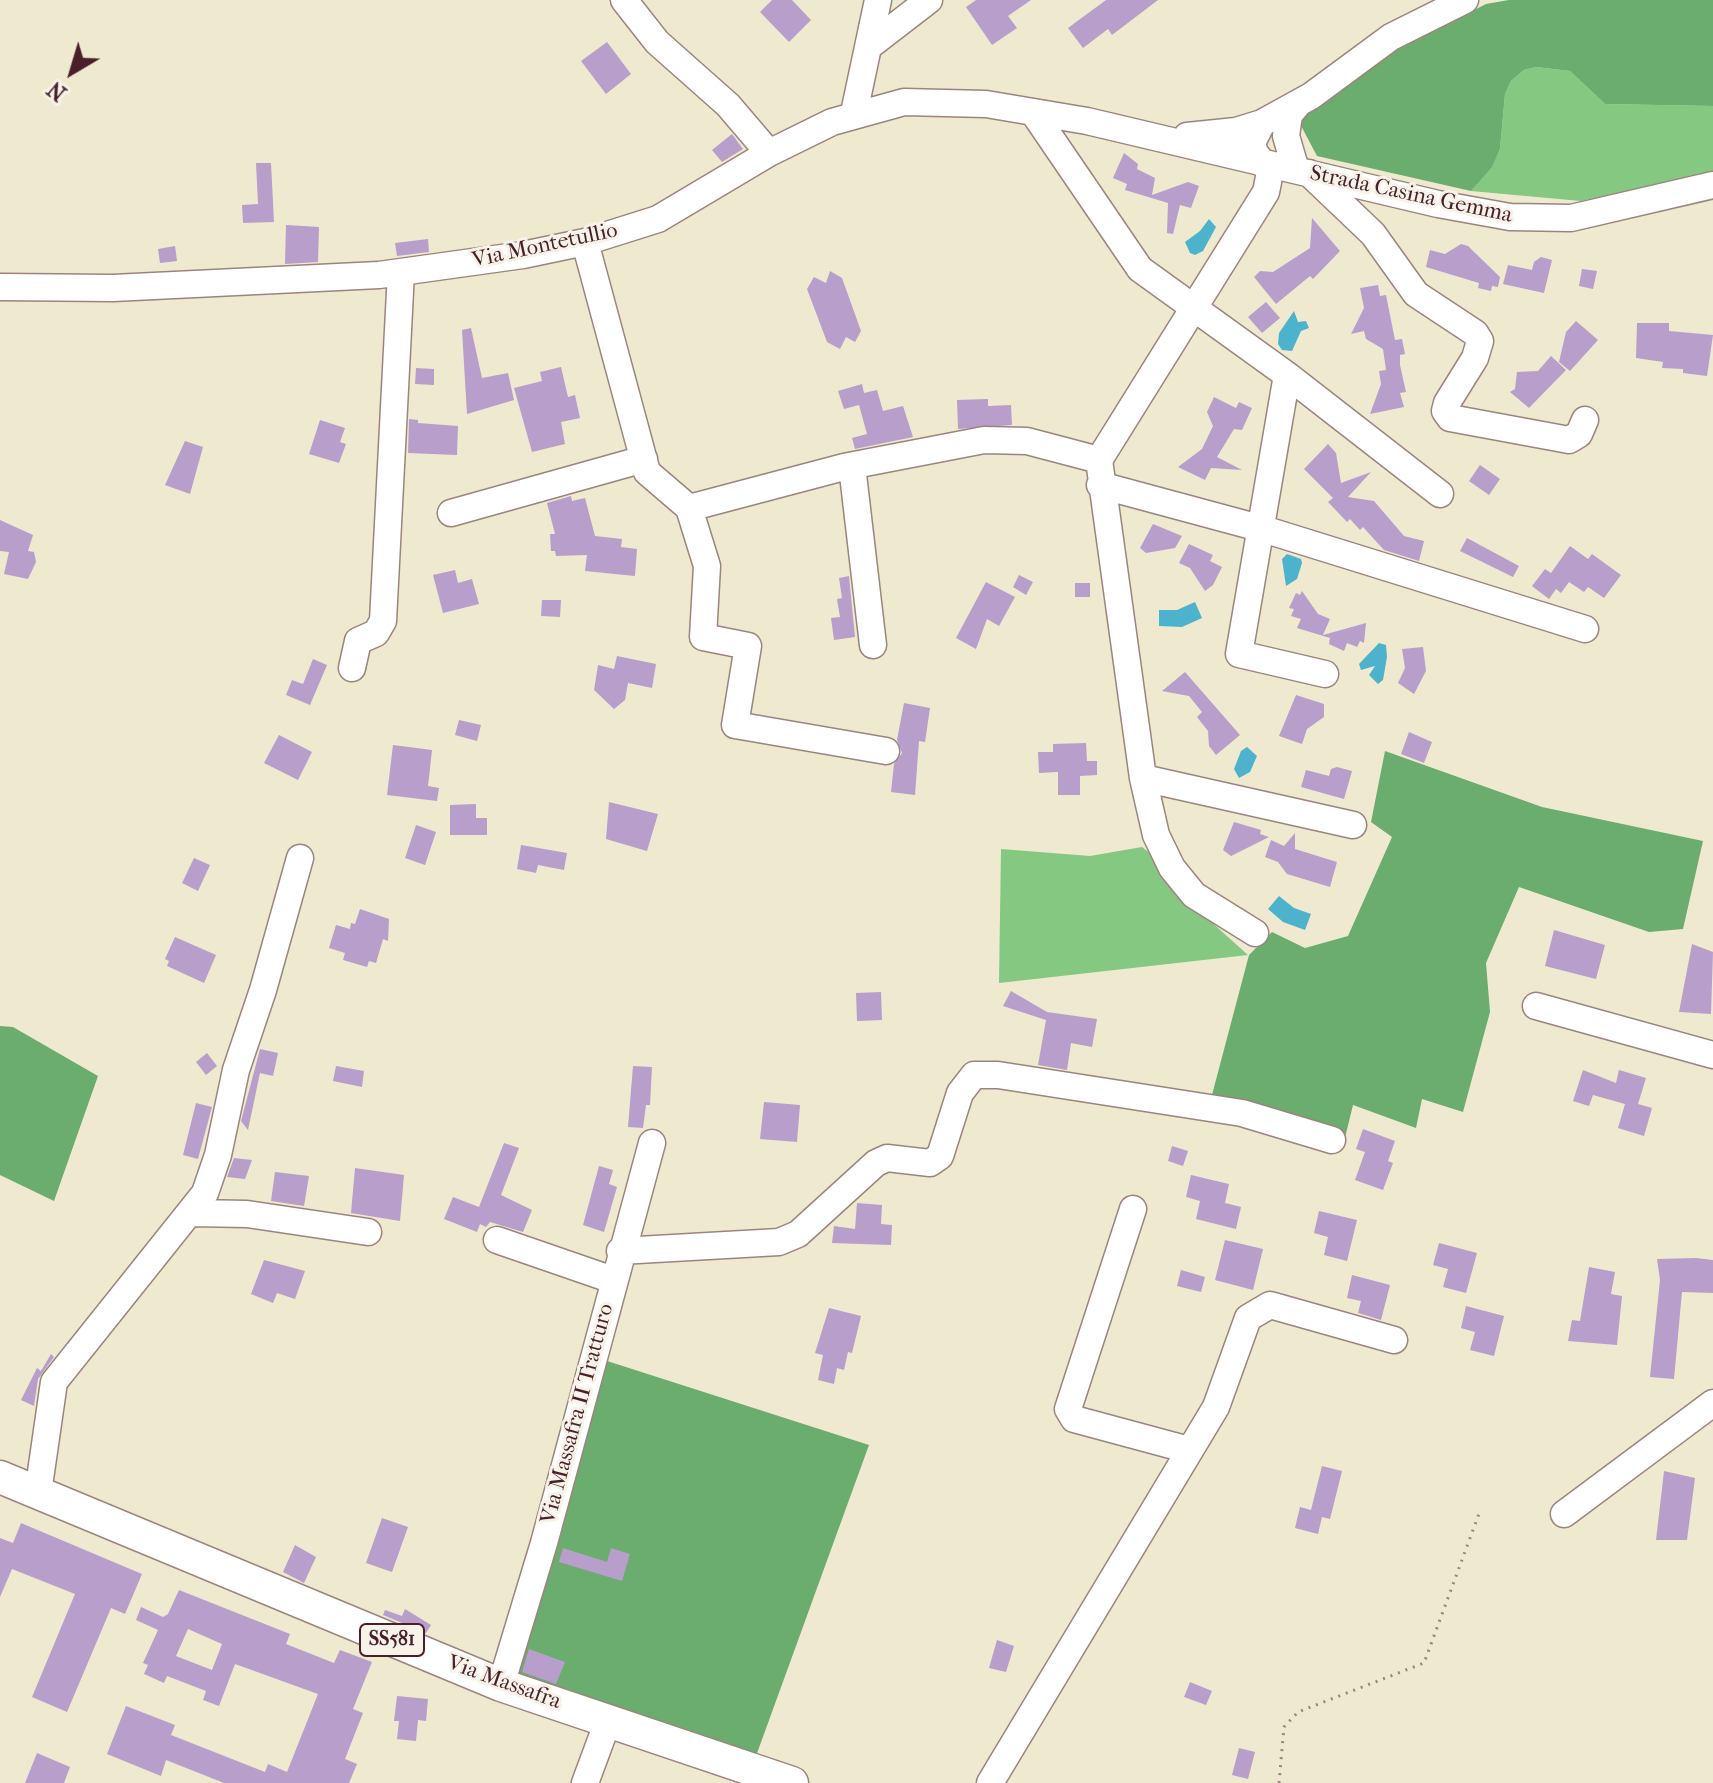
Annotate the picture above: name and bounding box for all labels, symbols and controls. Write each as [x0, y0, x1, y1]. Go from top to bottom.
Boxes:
north arrow [32, 32, 112, 112]
text: N [43, 76, 72, 106]
street label: Strada Casina Gemma [1307, 161, 1515, 229]
street label: Via Montetullio [470, 218, 620, 274]
street label: Via Massafra II Tratturo [536, 1301, 620, 1527]
road number: SS581 [360, 1624, 424, 1656]
street label: Via Massafra [443, 1650, 565, 1716]

